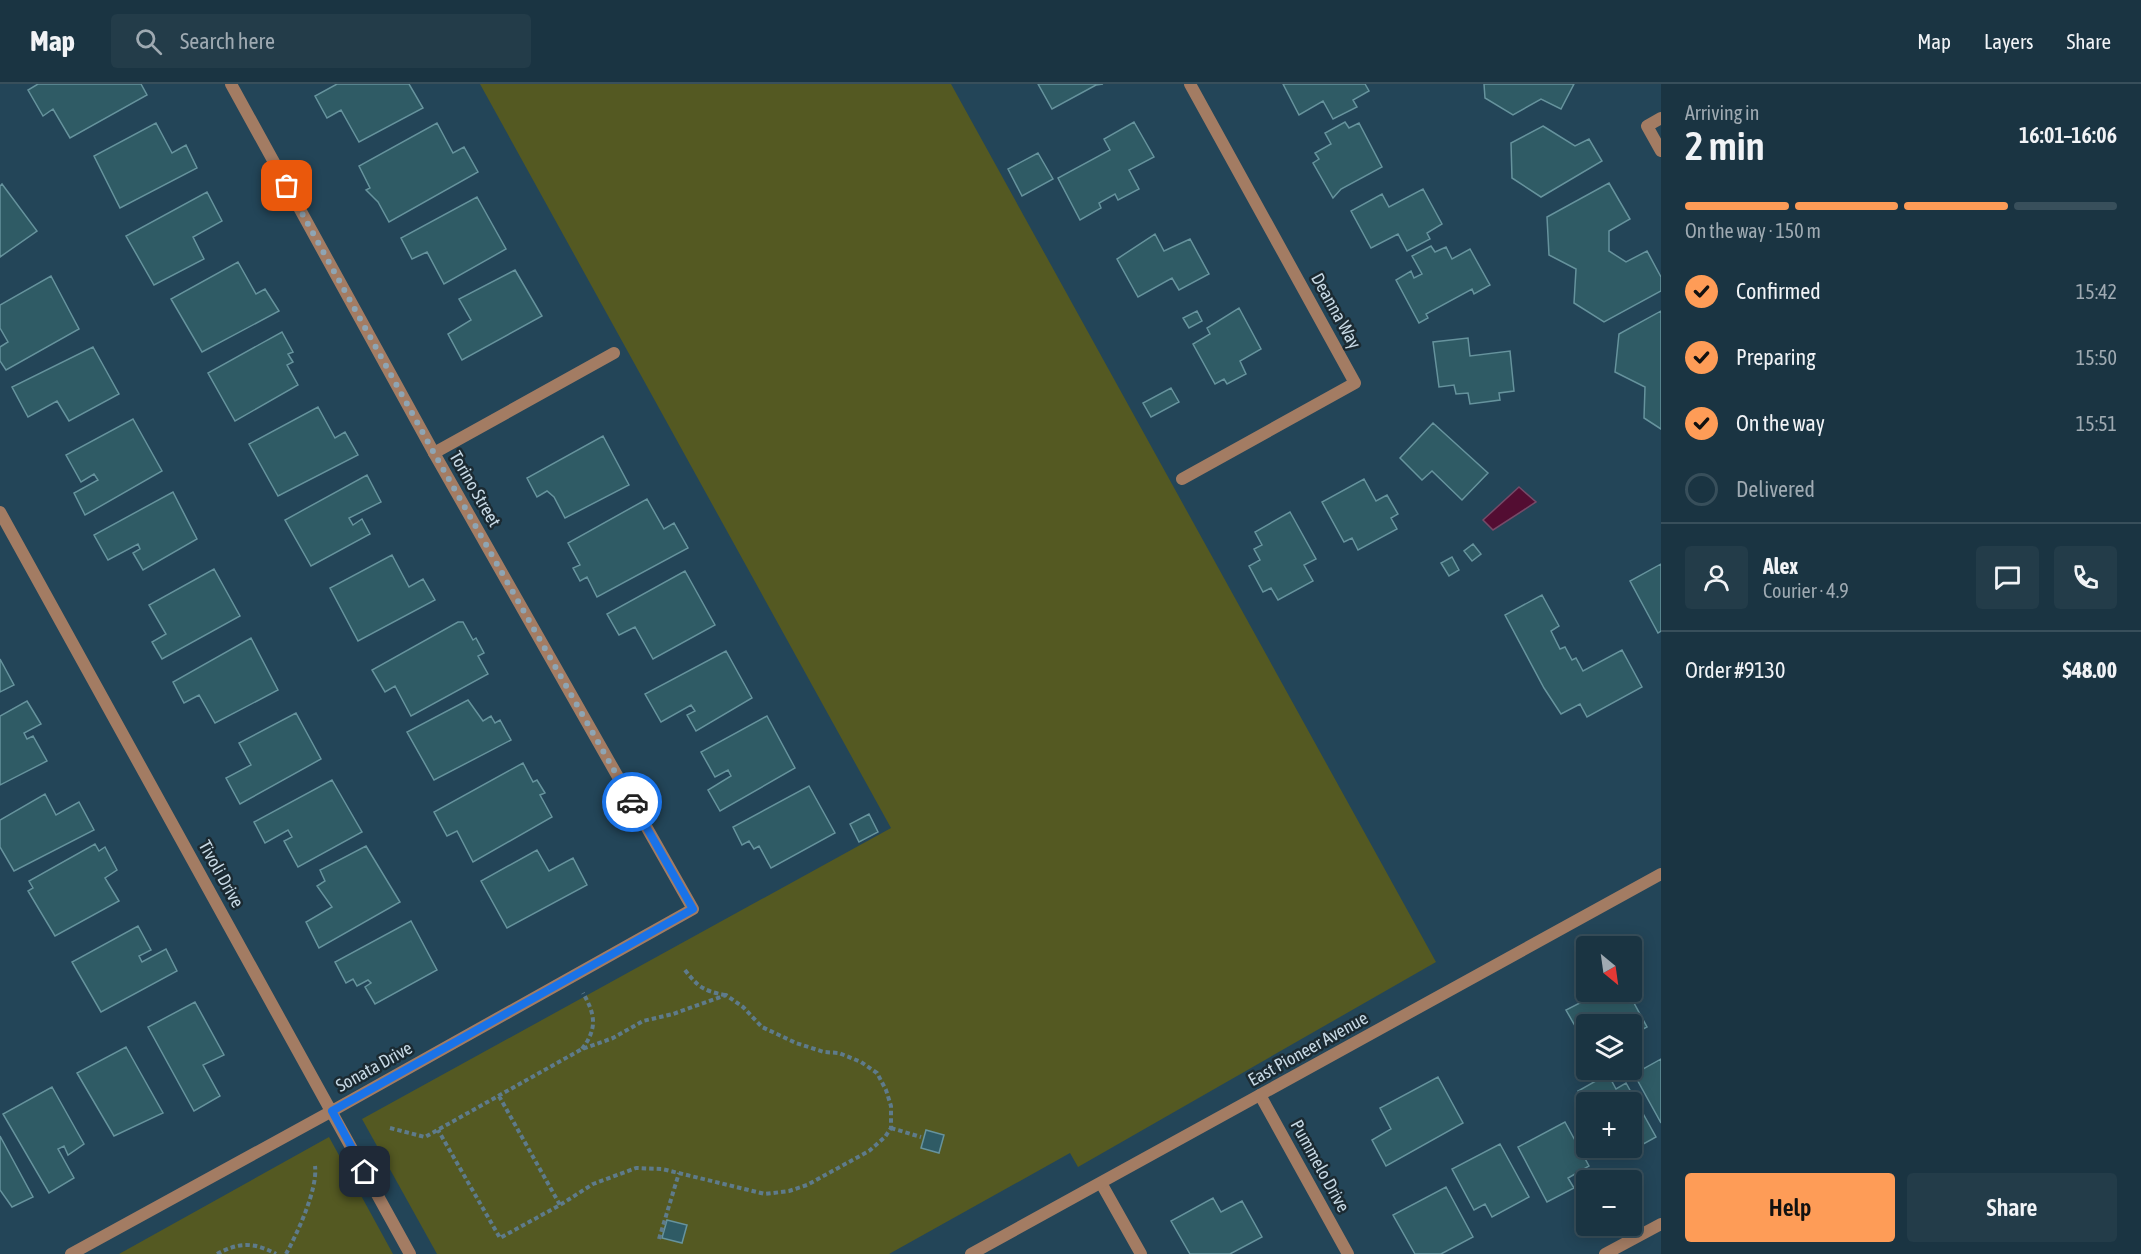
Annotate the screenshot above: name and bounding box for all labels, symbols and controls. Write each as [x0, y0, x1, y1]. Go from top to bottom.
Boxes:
search box [111, 14, 531, 68]
text: Map [30, 25, 75, 57]
icon: search [132, 25, 165, 58]
text: Search here [180, 28, 275, 54]
text: Map [1917, 29, 1951, 53]
text: Layers [1984, 29, 2034, 53]
text: Share [2067, 29, 2111, 53]
text: Arriving in [1685, 101, 1759, 124]
text: 16:01–16:06 [2019, 122, 2117, 148]
text: 2 min [1685, 124, 1765, 168]
pin [261, 160, 312, 211]
icon: bag [270, 169, 303, 202]
text: On the way · 150 m [1685, 219, 1821, 242]
street label: Deanna Way [1307, 269, 1366, 352]
icon: check [1685, 275, 1718, 308]
text: Confirmed [1736, 278, 1821, 304]
text: 15:42 [2076, 280, 2117, 303]
icon: check [1685, 341, 1718, 374]
text: Preparing [1736, 344, 1816, 370]
text: 15:50 [2076, 346, 2117, 369]
icon: check [1685, 407, 1718, 440]
text: On the way [1736, 410, 1825, 436]
text: 15:51 [2076, 412, 2117, 435]
street label: Torino Street [445, 447, 505, 530]
text: Delivered [1736, 476, 1815, 502]
button: person [1685, 546, 1748, 609]
button: chat [1976, 546, 2039, 609]
button: phone [2054, 546, 2117, 609]
text: Alex [1763, 553, 1798, 579]
text: Courier · 4.9 [1763, 579, 1849, 602]
text: Order #9130 [1685, 657, 1785, 683]
text: $48.00 [2062, 657, 2117, 683]
courier [602, 772, 662, 832]
icon: car [616, 786, 649, 819]
street label: Tivoli Drive [194, 836, 248, 911]
north arrow [1576, 936, 1642, 1002]
map controls [1576, 936, 1642, 1236]
street label: East Pioneer Avenue [1244, 1007, 1371, 1090]
button: layers [1576, 1014, 1642, 1080]
street label: Sonata Drive [332, 1037, 416, 1096]
button: + [1576, 1092, 1642, 1158]
street label: Pummelo Drive [1287, 1116, 1354, 1215]
pin [339, 1146, 390, 1197]
icon: home [348, 1155, 381, 1188]
button: − [1576, 1170, 1642, 1236]
button: Help [1685, 1173, 1895, 1242]
button: Share [1907, 1173, 2117, 1242]

